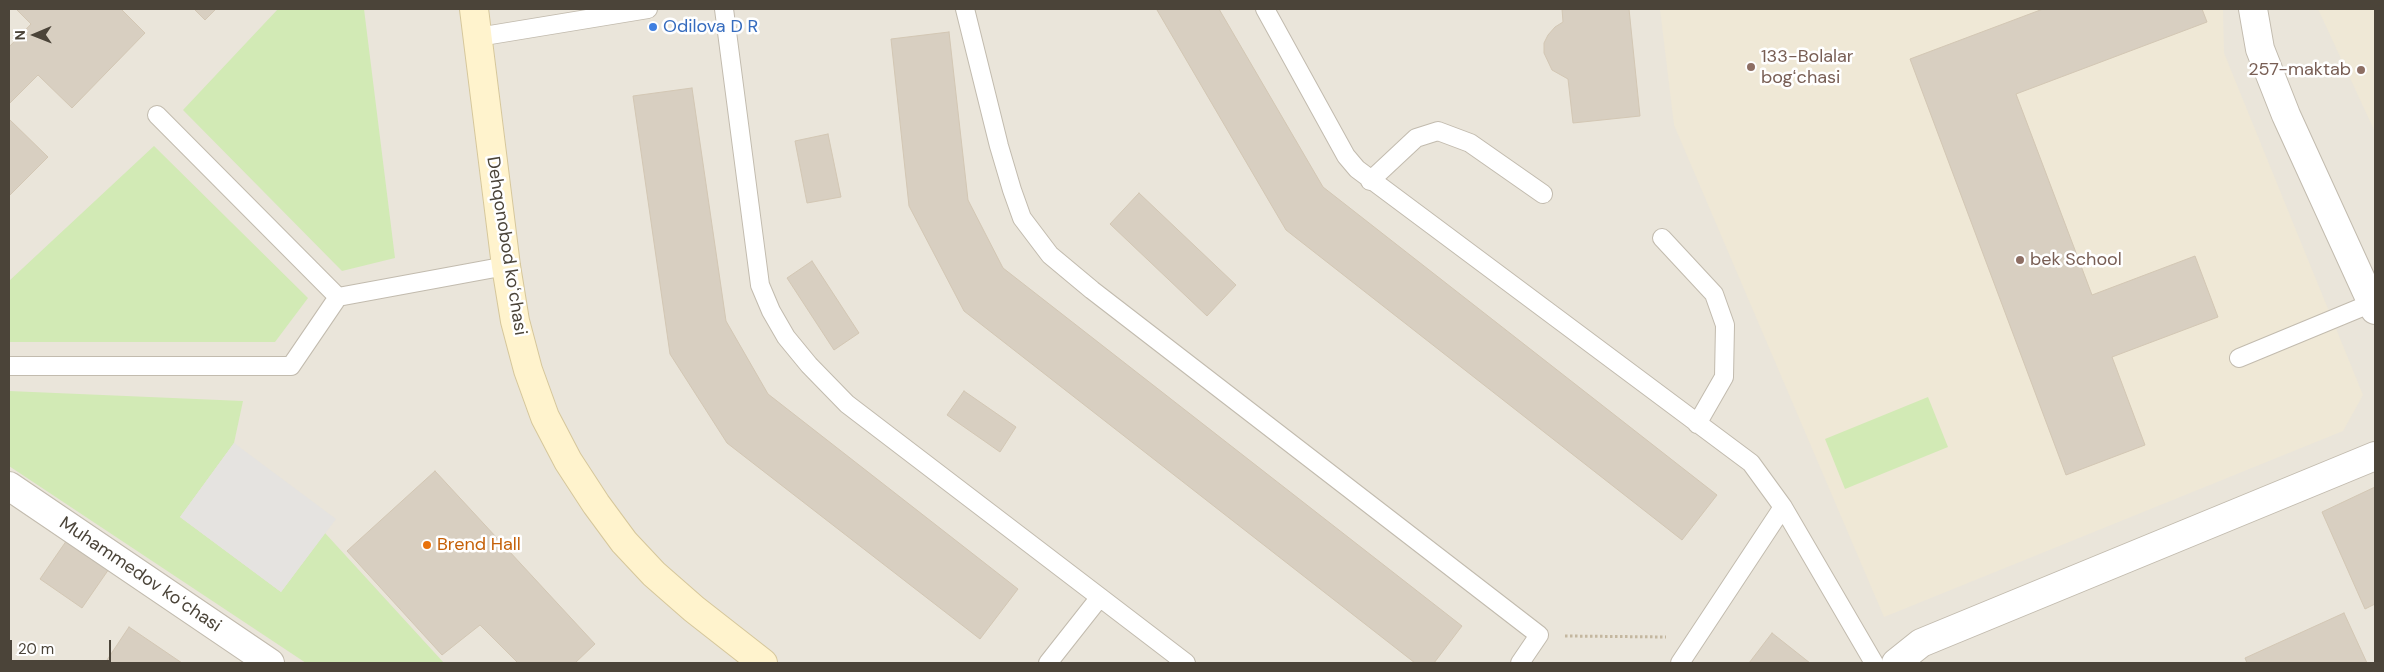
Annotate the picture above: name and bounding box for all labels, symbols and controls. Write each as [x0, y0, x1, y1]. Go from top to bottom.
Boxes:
north arrow [10, 10, 60, 60]
place label: Odilova D R [663, 16, 758, 38]
marker: Odilova D R [647, 21, 659, 33]
text: N [11, 30, 29, 41]
place label: 133-Bolalar bogʻchasi [1761, 46, 1853, 88]
place label: 257-maktab [2248, 59, 2351, 81]
marker: 133-Bolalar bogʻchasi [1745, 61, 1757, 73]
marker: 257-maktab [2355, 64, 2367, 76]
street label: Dehqonobod koʻchasi [481, 155, 531, 337]
place label: bek School [2030, 249, 2122, 271]
marker: bek School [2014, 254, 2026, 266]
street label: Muhammedov koʻchasi [55, 513, 225, 637]
place label: Brend Hall [437, 534, 521, 556]
marker: Brend Hall [421, 539, 433, 551]
scale bar [12, 630, 114, 662]
text: 20 m [18, 639, 54, 659]

